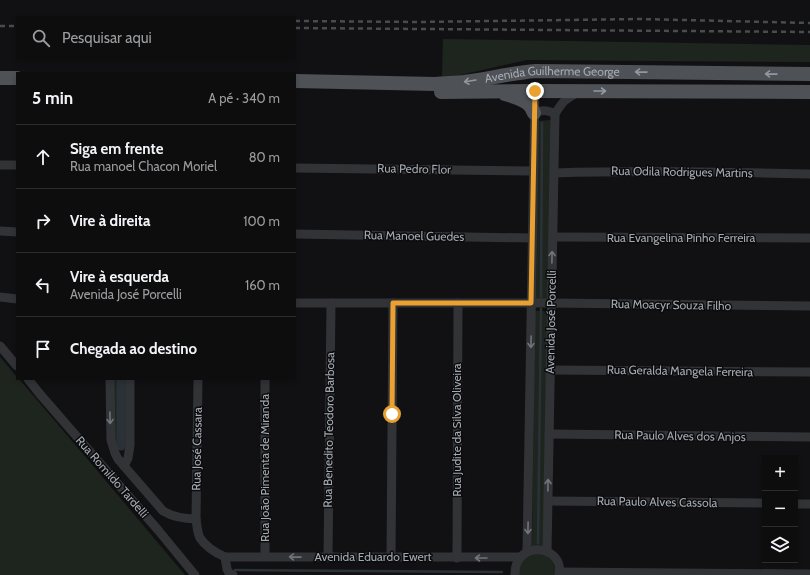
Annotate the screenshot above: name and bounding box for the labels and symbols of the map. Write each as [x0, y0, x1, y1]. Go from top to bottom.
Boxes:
street label: Avenida Guilherme George [483, 63, 620, 86]
one-way arrow [635, 68, 648, 76]
one-way arrow [765, 70, 778, 78]
one-way arrow [464, 77, 477, 85]
route end [526, 82, 544, 100]
one-way arrow [593, 87, 606, 95]
street label: Rua Pedro Flor [377, 160, 451, 177]
street label: Rua Odila Rodrigues Martins [611, 163, 753, 180]
street label: Rua Manoel Guedes [364, 227, 464, 244]
street label: Rua Evangelina Pinho Ferreira [607, 230, 756, 245]
one-way arrow [549, 251, 556, 264]
street label: Avenida José Porcelli [542, 270, 559, 374]
street label: Rua Moacyr Souza Filho [611, 296, 732, 313]
one-way arrow [527, 335, 535, 348]
street label: Rua Benedito Teodoro Barbosa [320, 352, 337, 508]
street label: Rua Geralda Mangela Ferreira [607, 362, 754, 379]
street label: Rua Judite da Silva Oliveira [449, 363, 464, 497]
street label: Rua João Pimenta de Miranda [257, 394, 272, 542]
route start [383, 405, 401, 423]
street label: Rua José Cassara [188, 407, 205, 491]
one-way arrow [106, 411, 114, 424]
street label: Rua Paulo Alves dos Anjos [614, 427, 746, 444]
street label: Rua Romildo Tardelli [73, 433, 152, 521]
one-way arrow [544, 479, 552, 492]
street label: Rua Paulo Alves Cassola [597, 493, 718, 510]
one-way arrow [524, 521, 532, 534]
street label: Avenida Eduardo Ewert [314, 549, 432, 564]
one-way arrow [289, 553, 302, 561]
one-way arrow [475, 554, 488, 562]

